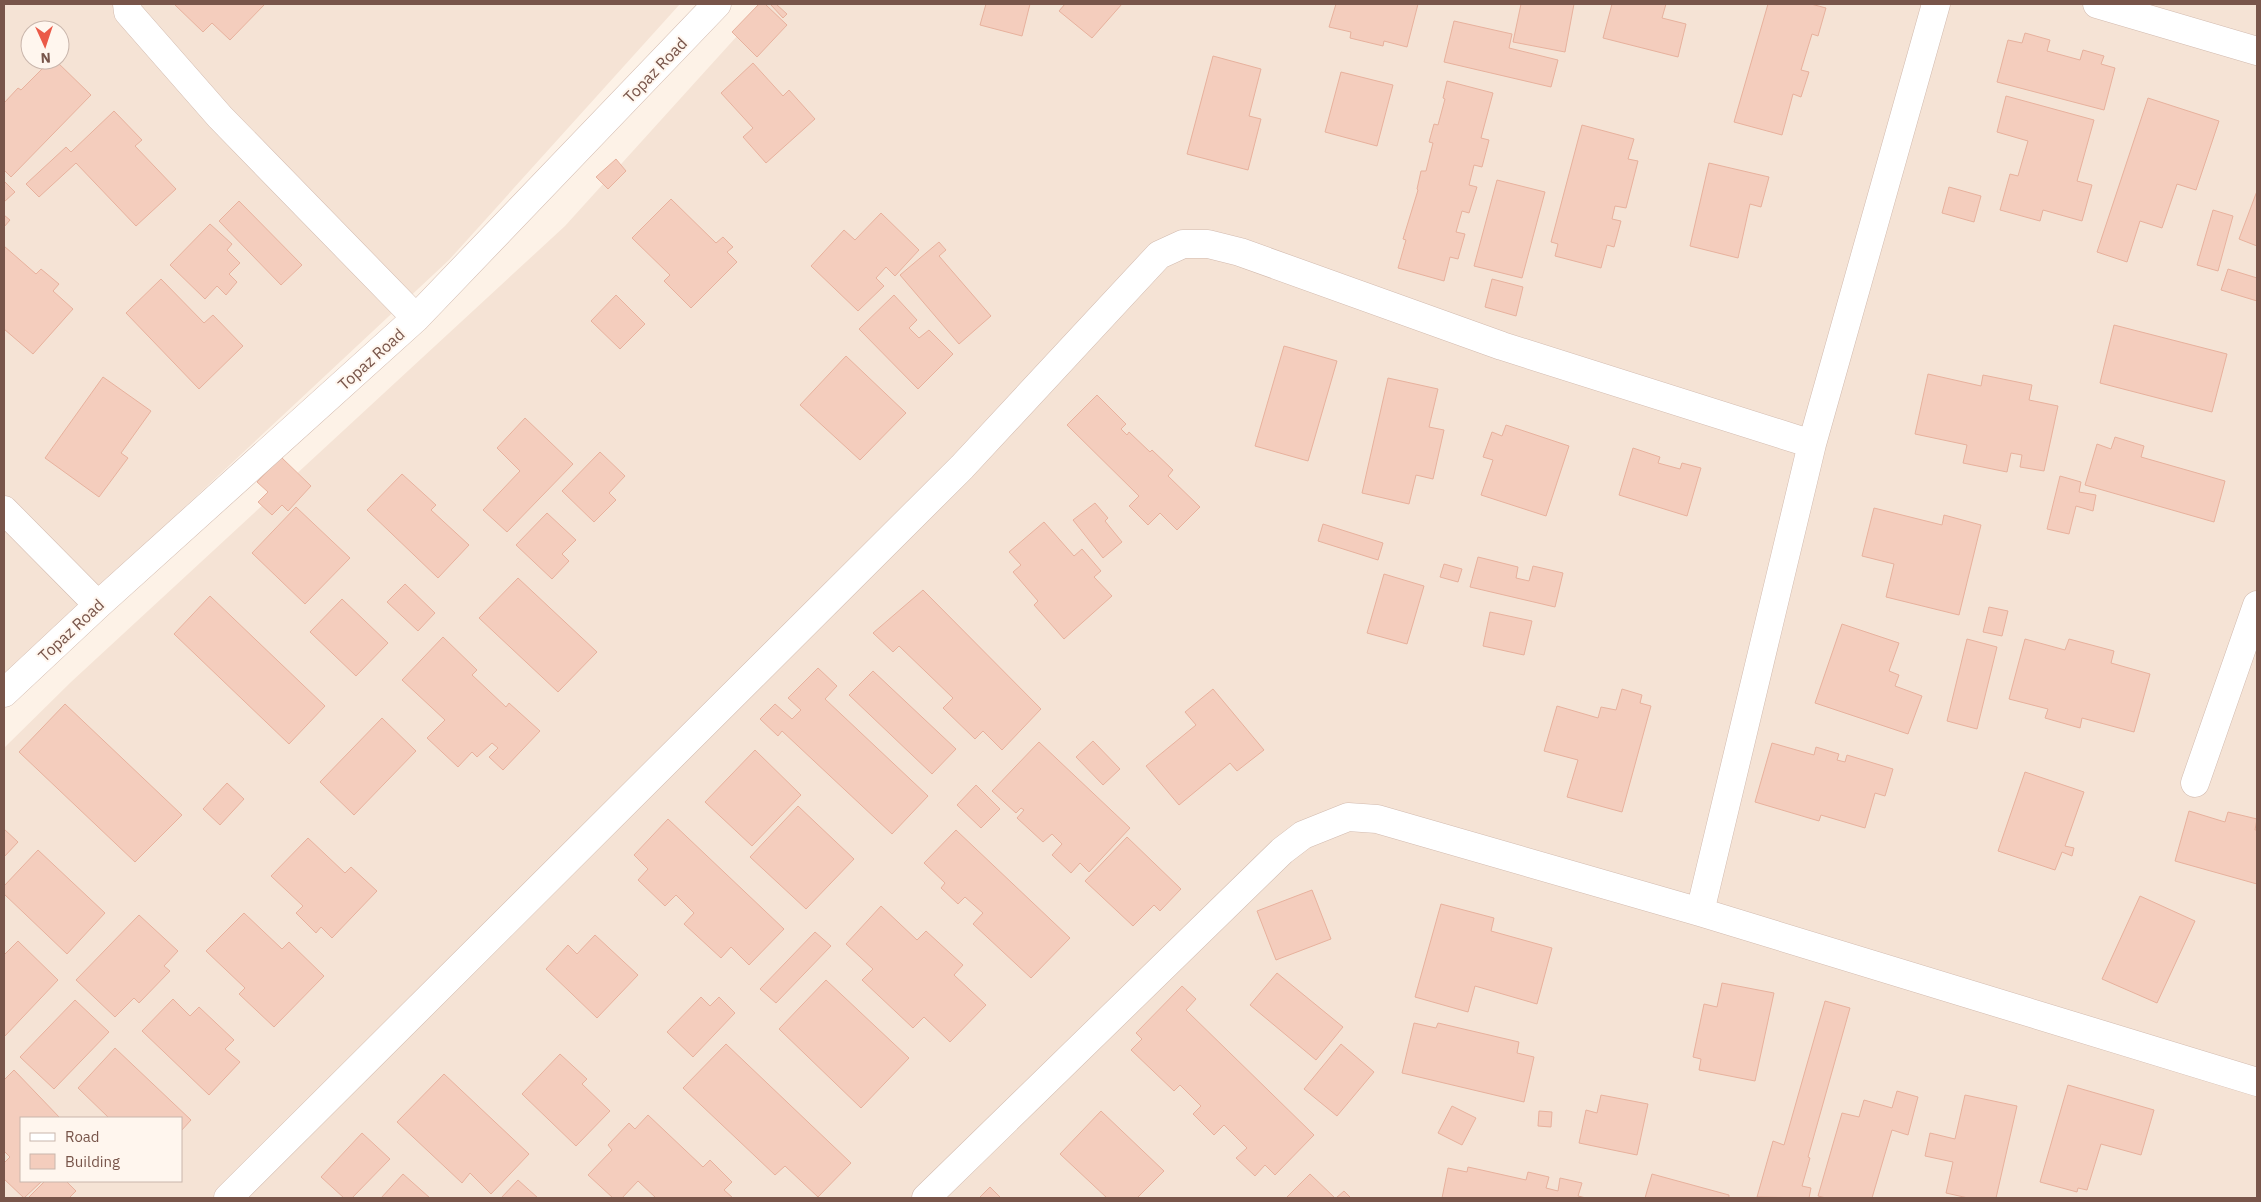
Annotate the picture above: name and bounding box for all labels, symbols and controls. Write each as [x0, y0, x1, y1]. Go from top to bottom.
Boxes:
north arrow [20, 20, 70, 70]
street label: Topaz Road [619, 33, 691, 107]
text: N [40, 49, 51, 67]
street label: Topaz Road [334, 324, 408, 394]
street label: Topaz Road [34, 594, 108, 666]
legend [20, 1117, 182, 1182]
text: Road [65, 1127, 100, 1146]
text: Building [65, 1152, 120, 1171]

